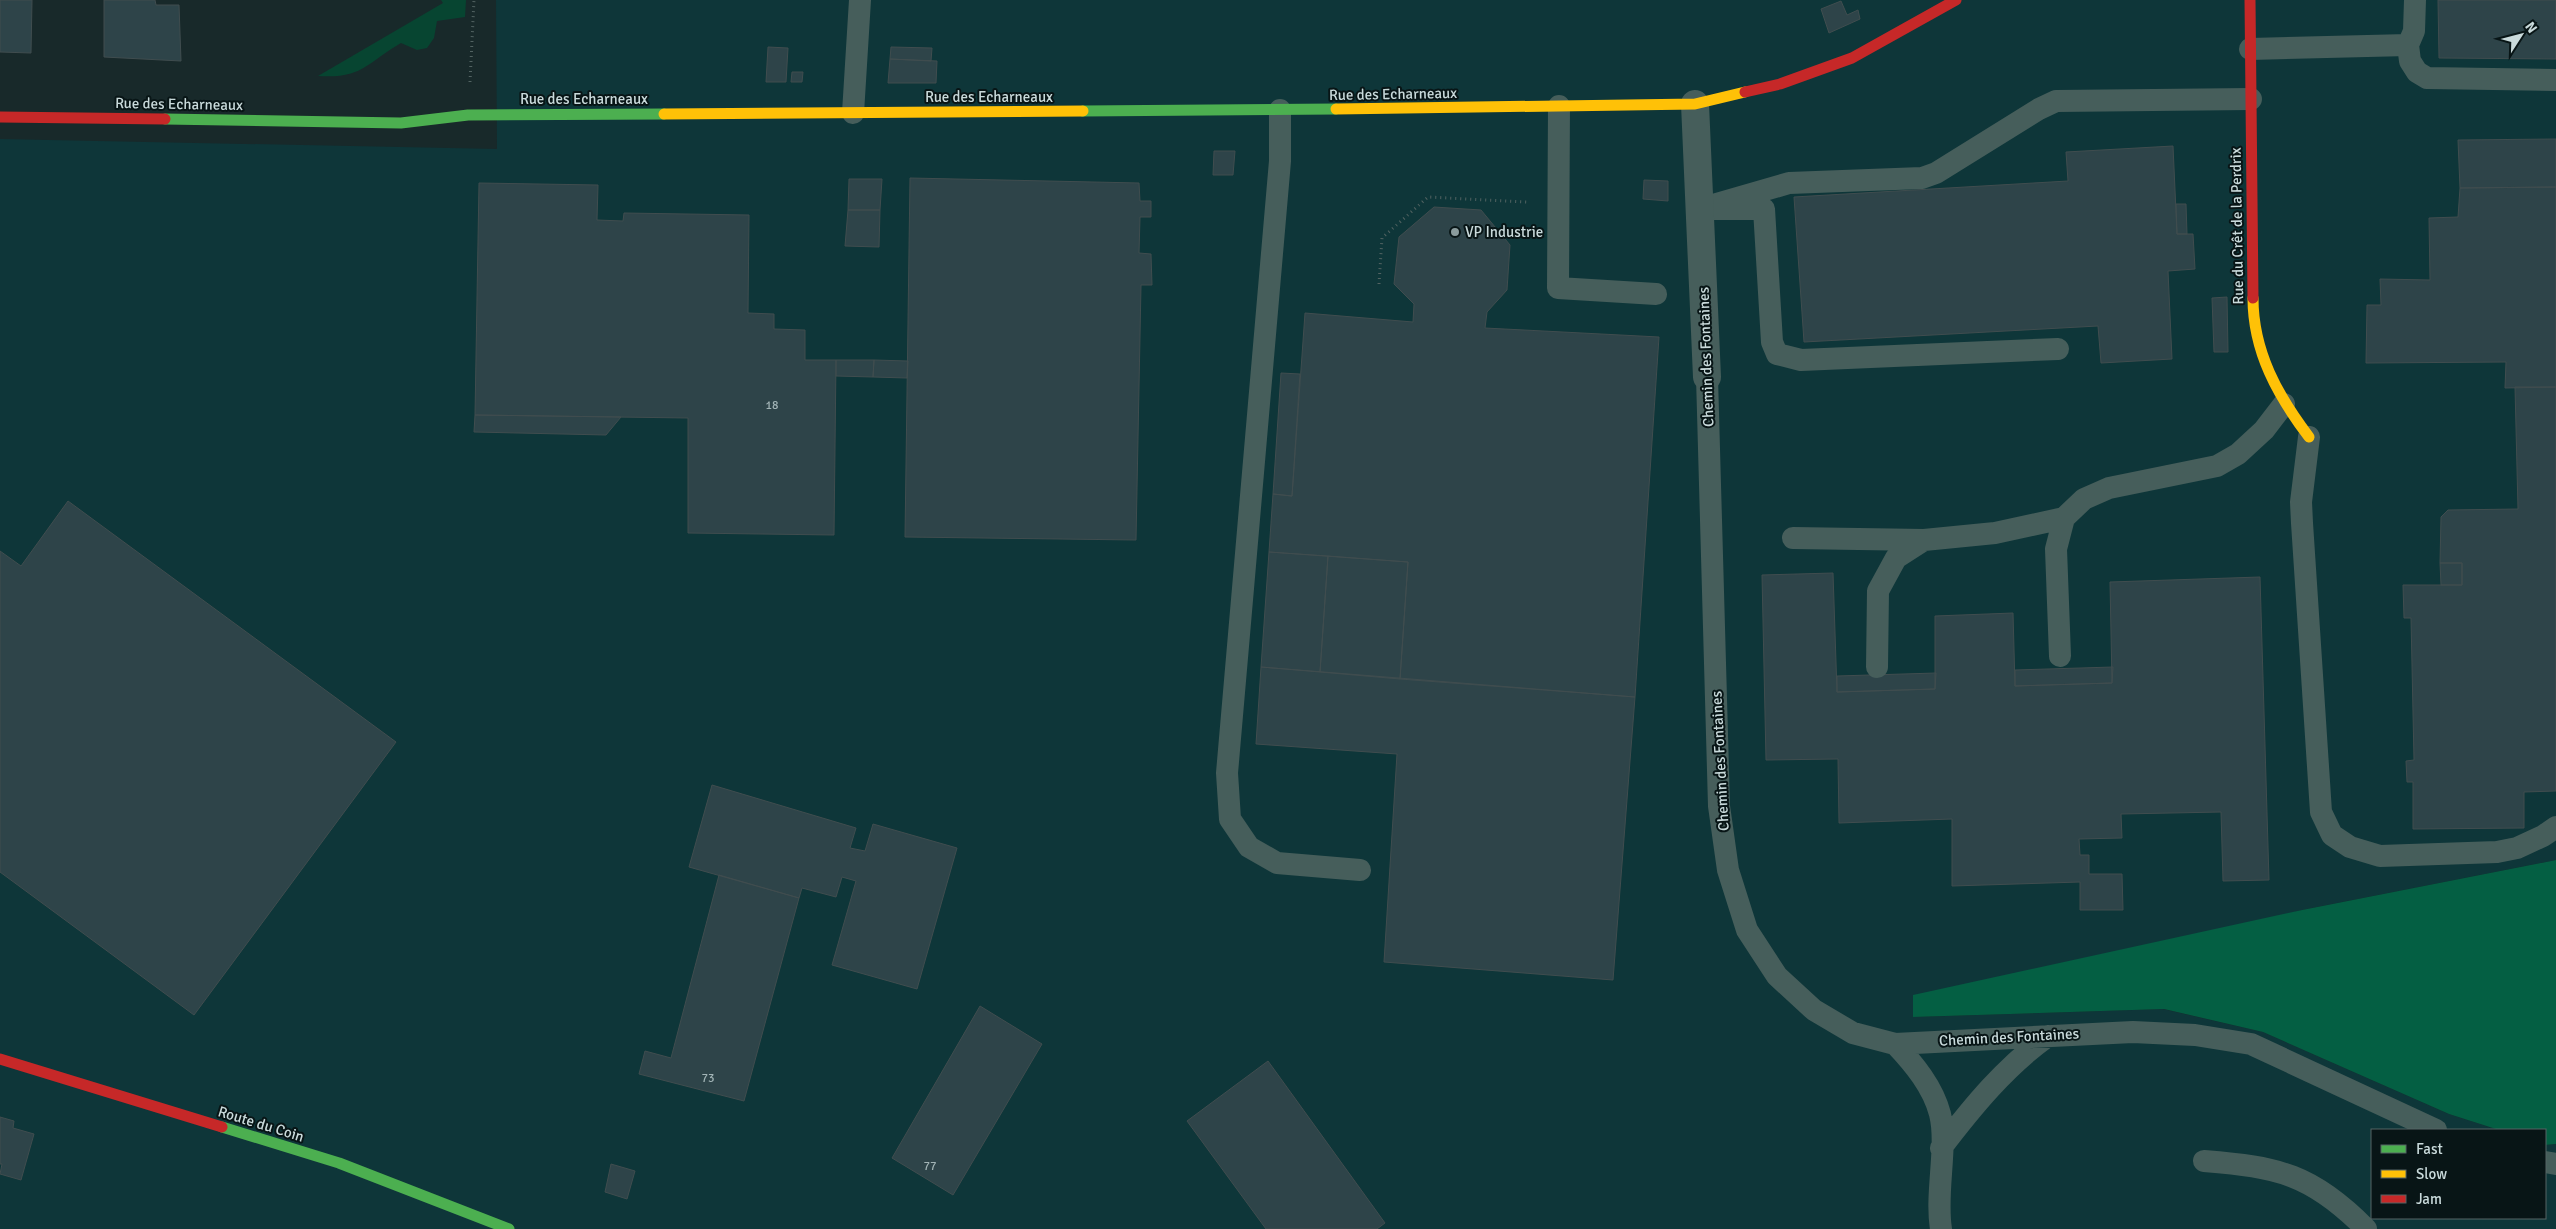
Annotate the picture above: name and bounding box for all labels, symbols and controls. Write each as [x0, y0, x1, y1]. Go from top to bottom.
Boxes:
north arrow [2496, 10, 2546, 60]
text: N [2521, 19, 2541, 37]
street label: Rue des Echarneaux [1329, 84, 1457, 104]
street label: Rue des Echarneaux [925, 88, 1053, 106]
street label: Rue des Echarneaux [520, 90, 648, 108]
street label: Rue des Echarneaux [115, 94, 243, 114]
street label: Rue du Crêt de la Perdrix [2227, 147, 2247, 305]
place label: VP Industrie [1465, 223, 1543, 241]
marker: VP Industrie [1449, 226, 1461, 238]
street label: Chemin des Fontaines [1695, 286, 1717, 427]
house number: 18 [766, 398, 778, 413]
street label: Chemin des Fontaines [1707, 690, 1733, 831]
street label: Chemin des Fontaines [1939, 1024, 2080, 1050]
house number: 73 [702, 1071, 714, 1086]
street label: Route du Coin [216, 1102, 306, 1146]
legend [2371, 1129, 2546, 1219]
text: Fast [2416, 1140, 2443, 1158]
house number: 77 [924, 1159, 936, 1174]
text: Slow [2416, 1165, 2447, 1183]
text: Jam [2416, 1190, 2442, 1208]

